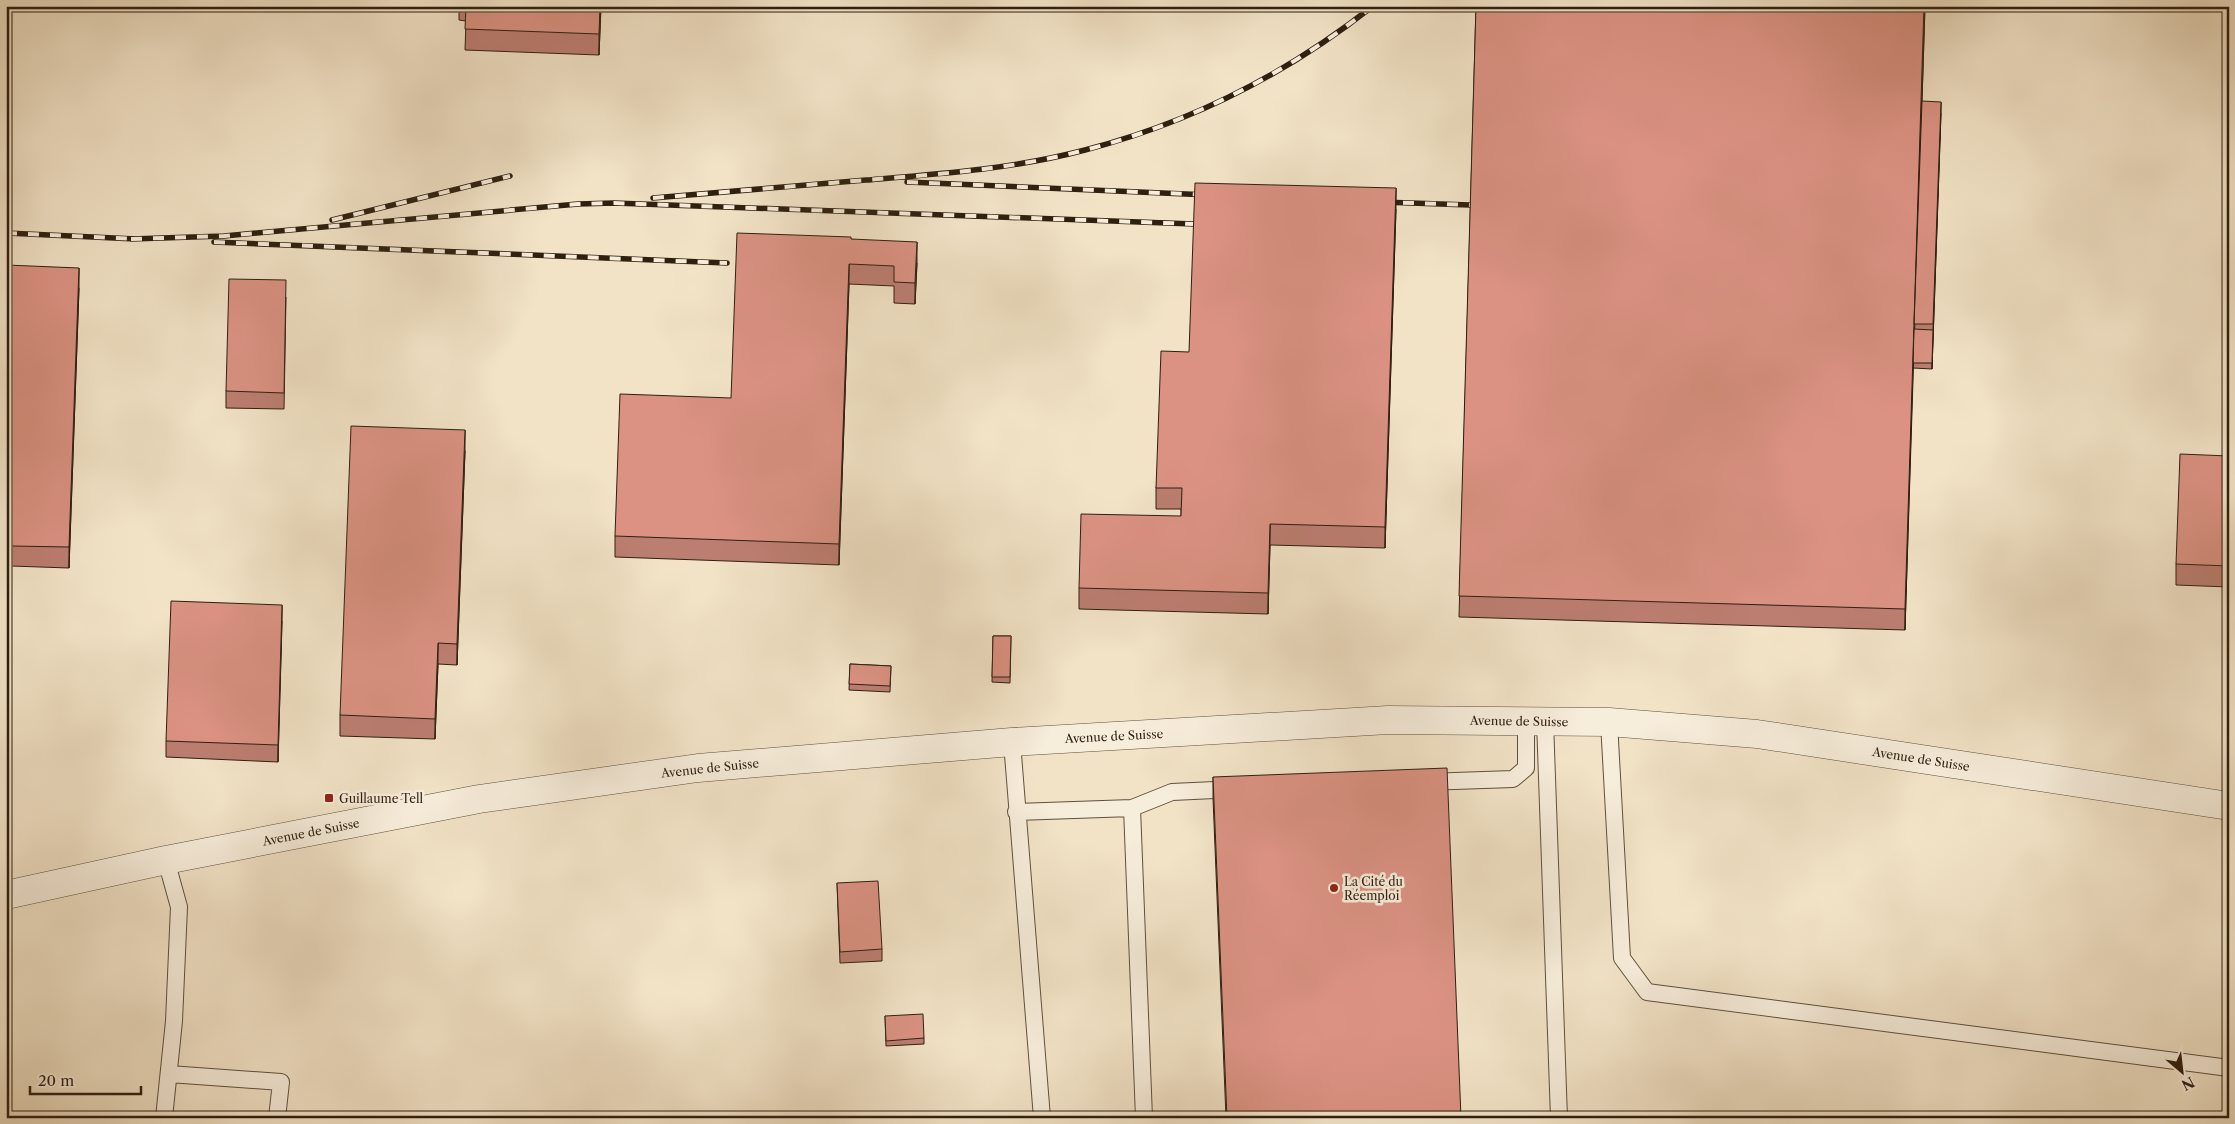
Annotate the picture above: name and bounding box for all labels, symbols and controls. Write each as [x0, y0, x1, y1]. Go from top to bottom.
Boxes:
street label: Avenue de Suisse [1469, 713, 1569, 729]
street label: Avenue de Suisse [1063, 726, 1164, 746]
street label: Avenue de Suisse [1870, 744, 1971, 774]
street label: Avenue de Suisse [659, 755, 760, 781]
place label: Guillaume Tell [339, 791, 423, 806]
marker: Guillaume Tell [323, 792, 335, 804]
street label: Avenue de Suisse [260, 815, 361, 849]
place label: La Cité du Réemploi [1344, 874, 1404, 903]
marker: La Cité du Réemploi [1328, 882, 1340, 894]
north arrow [2158, 1046, 2208, 1096]
scale bar [30, 1064, 141, 1096]
text: 20 m [38, 1071, 74, 1090]
text: N [2179, 1073, 2198, 1094]

